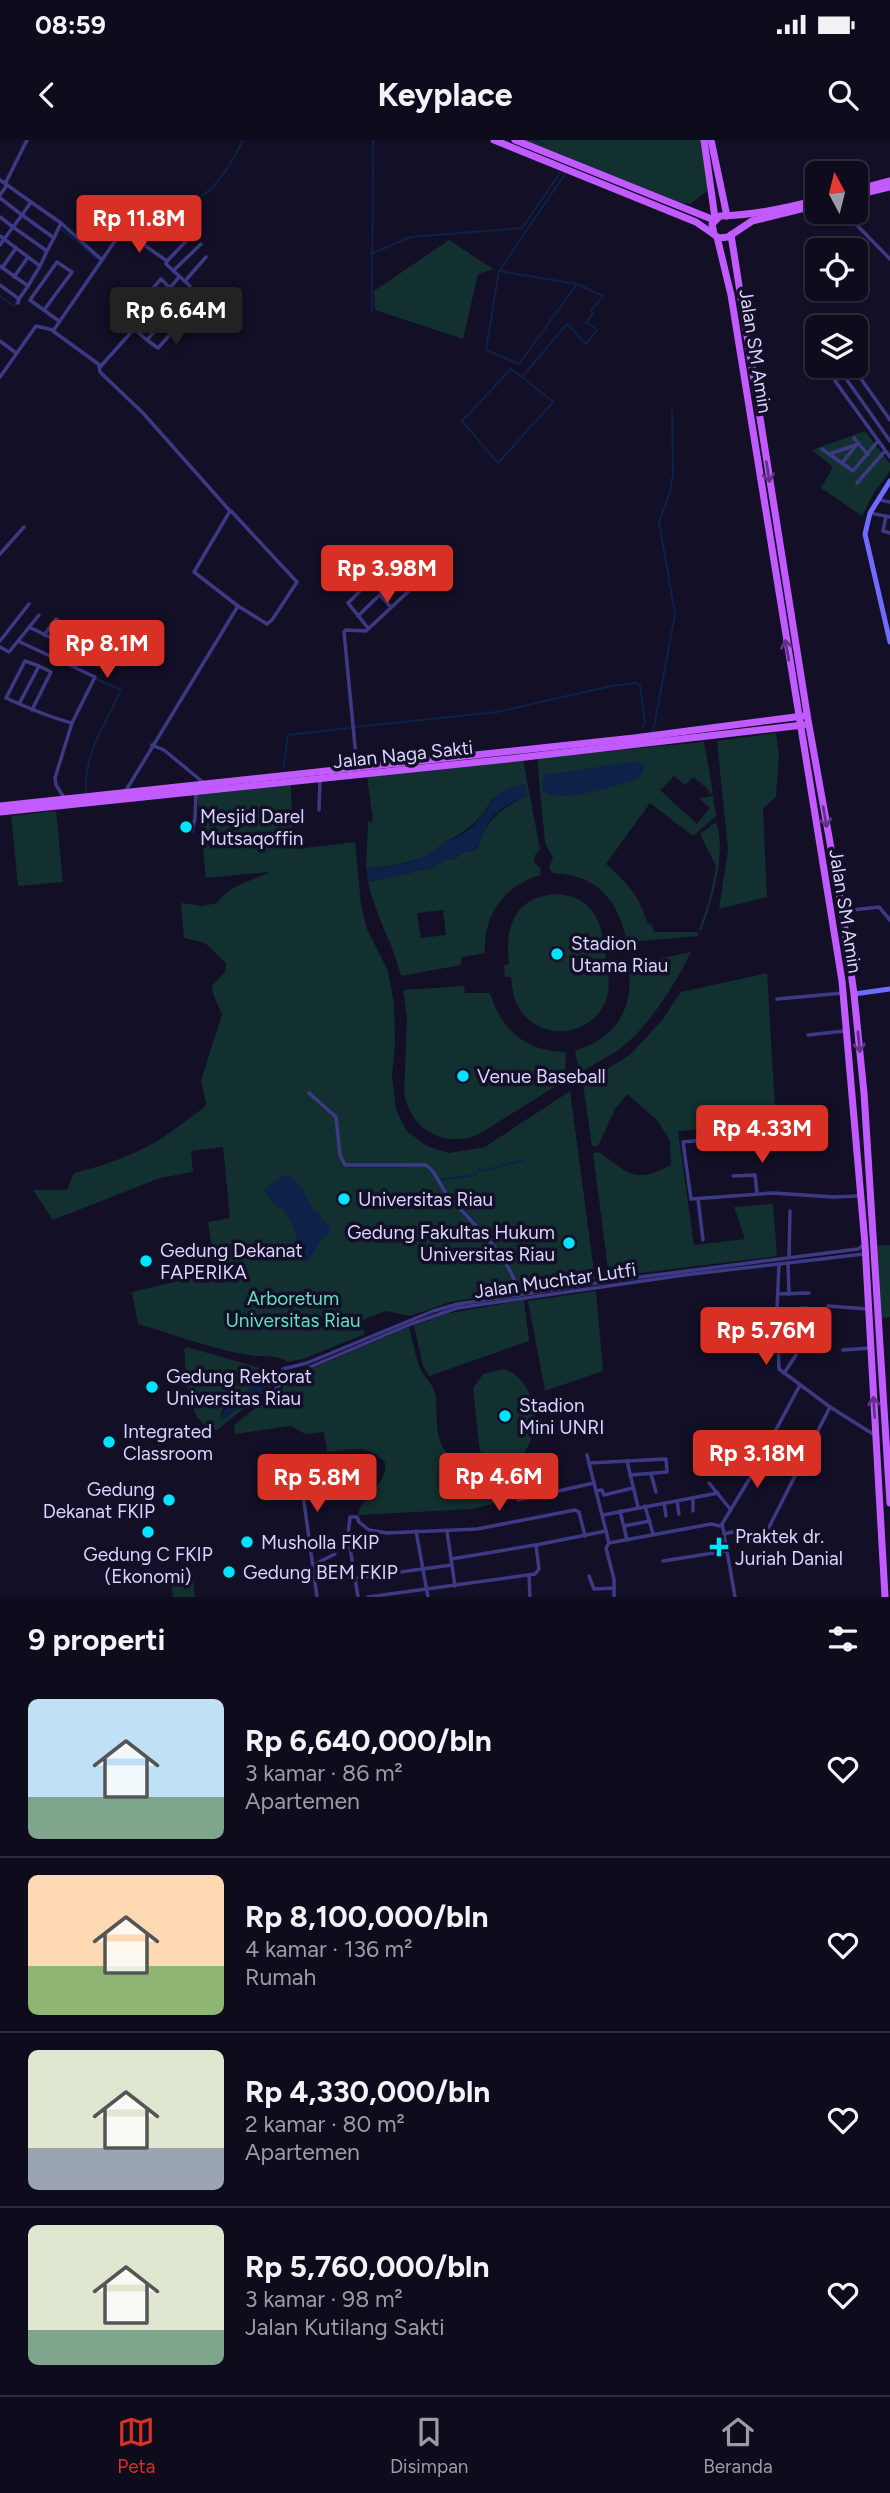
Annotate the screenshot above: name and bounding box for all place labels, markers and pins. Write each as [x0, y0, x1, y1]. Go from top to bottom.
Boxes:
pin: Rp 11.8M [67, 195, 211, 255]
pin: Rp 6.64M [104, 288, 248, 347]
pin: Rp 3.98M [315, 546, 459, 605]
pin: Rp 8.1M [42, 620, 172, 680]
place label: Mesjid Darel Mutsaqoffin [200, 805, 304, 850]
marker: Mesjid Darel Mutsaqoffin [178, 819, 194, 835]
place label: Stadion Utama Riau [571, 932, 668, 977]
marker: Stadion Utama Riau [549, 946, 565, 962]
place label: Venue Baseball [477, 1065, 606, 1088]
marker: Venue Baseball [455, 1068, 471, 1084]
pin: Rp 4.33M [690, 1105, 834, 1165]
place label: Universitas Riau [358, 1188, 493, 1211]
marker: Universitas Riau [336, 1191, 352, 1207]
place label: Gedung Fakultas Hukum Universitas Riau [347, 1221, 555, 1266]
marker: Gedung Fakultas Hukum Universitas Riau [561, 1235, 577, 1251]
place label: Gedung Dekanat FAPERIKA [160, 1239, 303, 1284]
marker: Gedung Dekanat FAPERIKA [138, 1253, 154, 1269]
pin: Rp 5.76M [694, 1308, 838, 1367]
place label: Gedung Rektorat Universitas Riau [166, 1365, 312, 1410]
marker: Gedung Rektorat Universitas Riau [144, 1379, 160, 1395]
place label: Stadion Mini UNRI [519, 1394, 604, 1439]
marker: Stadion Mini UNRI [497, 1408, 513, 1424]
place label: Integrated Classroom [123, 1420, 213, 1465]
pin: Rp 3.18M [685, 1430, 829, 1490]
marker: Integrated Classroom [101, 1434, 117, 1450]
pin: Rp 5.8M [252, 1454, 382, 1514]
pin: Rp 4.6M [434, 1454, 564, 1513]
place label: Gedung Dekanat FKIP [43, 1478, 155, 1523]
marker: Gedung Dekanat FKIP [161, 1492, 177, 1508]
marker: Gedung C FKIP (Ekonomi) [140, 1524, 156, 1540]
place label: Praktek dr. Juriah Danial [735, 1525, 843, 1570]
place label: Musholla FKIP [261, 1531, 379, 1554]
marker: Musholla FKIP [239, 1534, 255, 1550]
marker: Praktek dr. Juriah Danial [709, 1537, 729, 1557]
place label: Gedung C FKIP (Ekonomi) [83, 1543, 213, 1588]
place label: Gedung BEM FKIP [243, 1561, 398, 1584]
marker: Gedung BEM FKIP [221, 1564, 237, 1580]

